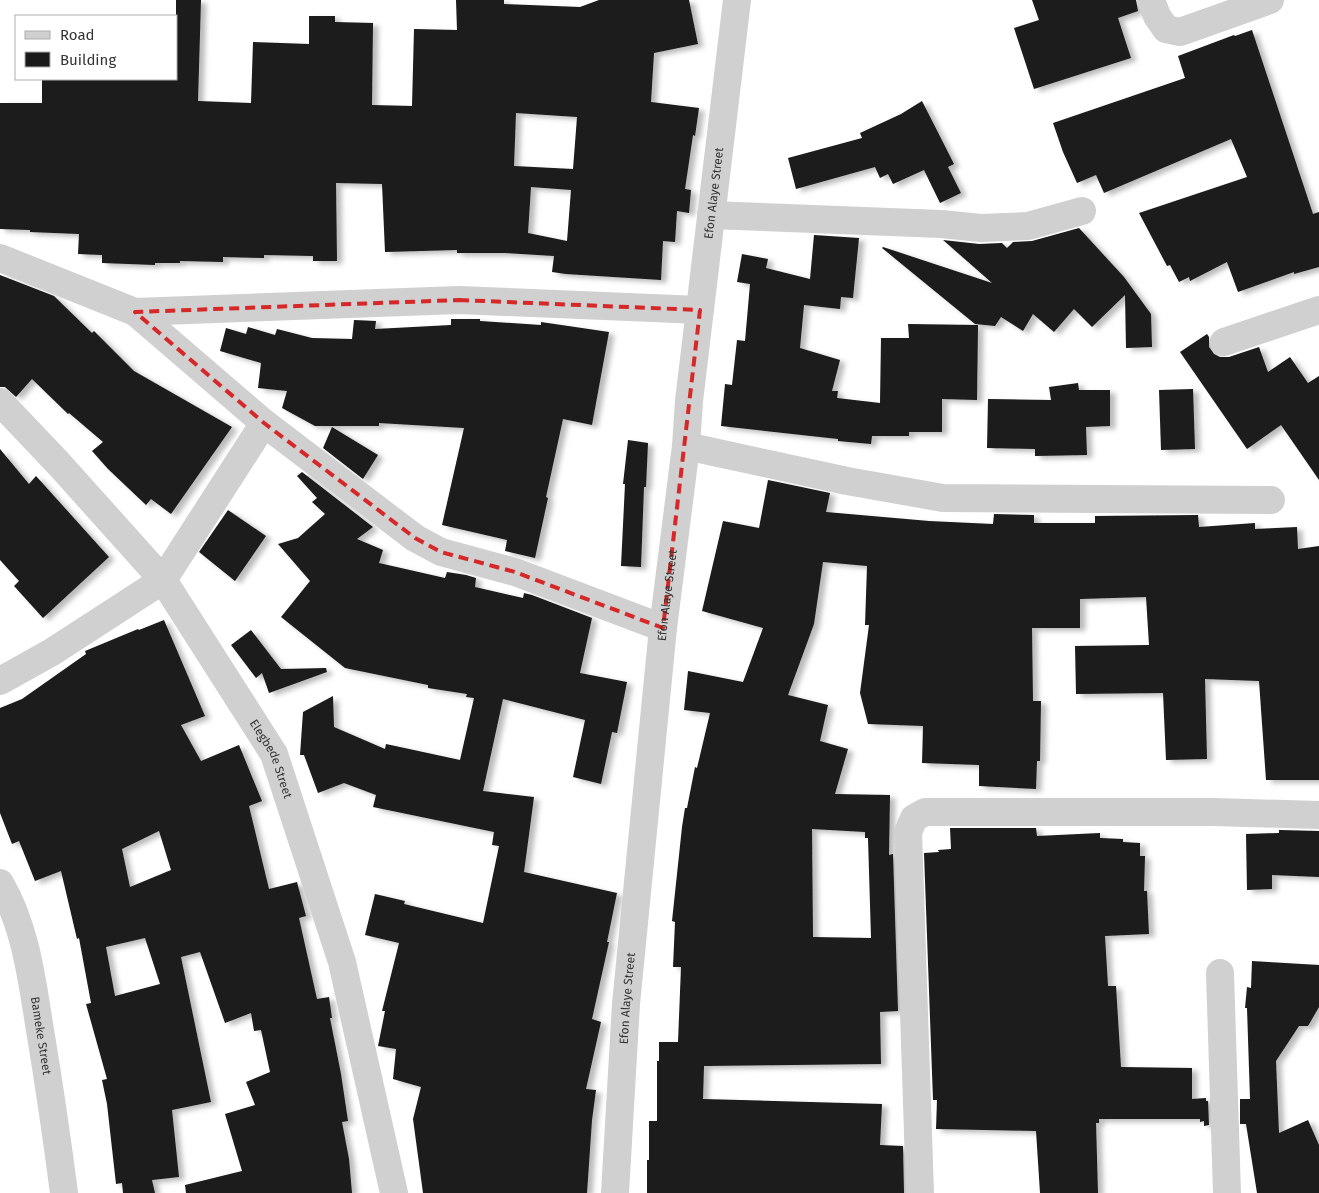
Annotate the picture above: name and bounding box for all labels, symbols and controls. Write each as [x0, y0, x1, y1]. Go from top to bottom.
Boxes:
legend [15, 15, 178, 80]
text: Road [60, 26, 95, 44]
text: Building [60, 51, 116, 69]
street label: Efon Alaye Street [701, 146, 726, 240]
street label: Efon Alaye Street [655, 548, 680, 642]
street label: Elegbede Street [247, 717, 295, 801]
street label: Efon Alaye Street [617, 951, 638, 1045]
street label: Bameke Street [28, 996, 54, 1076]

